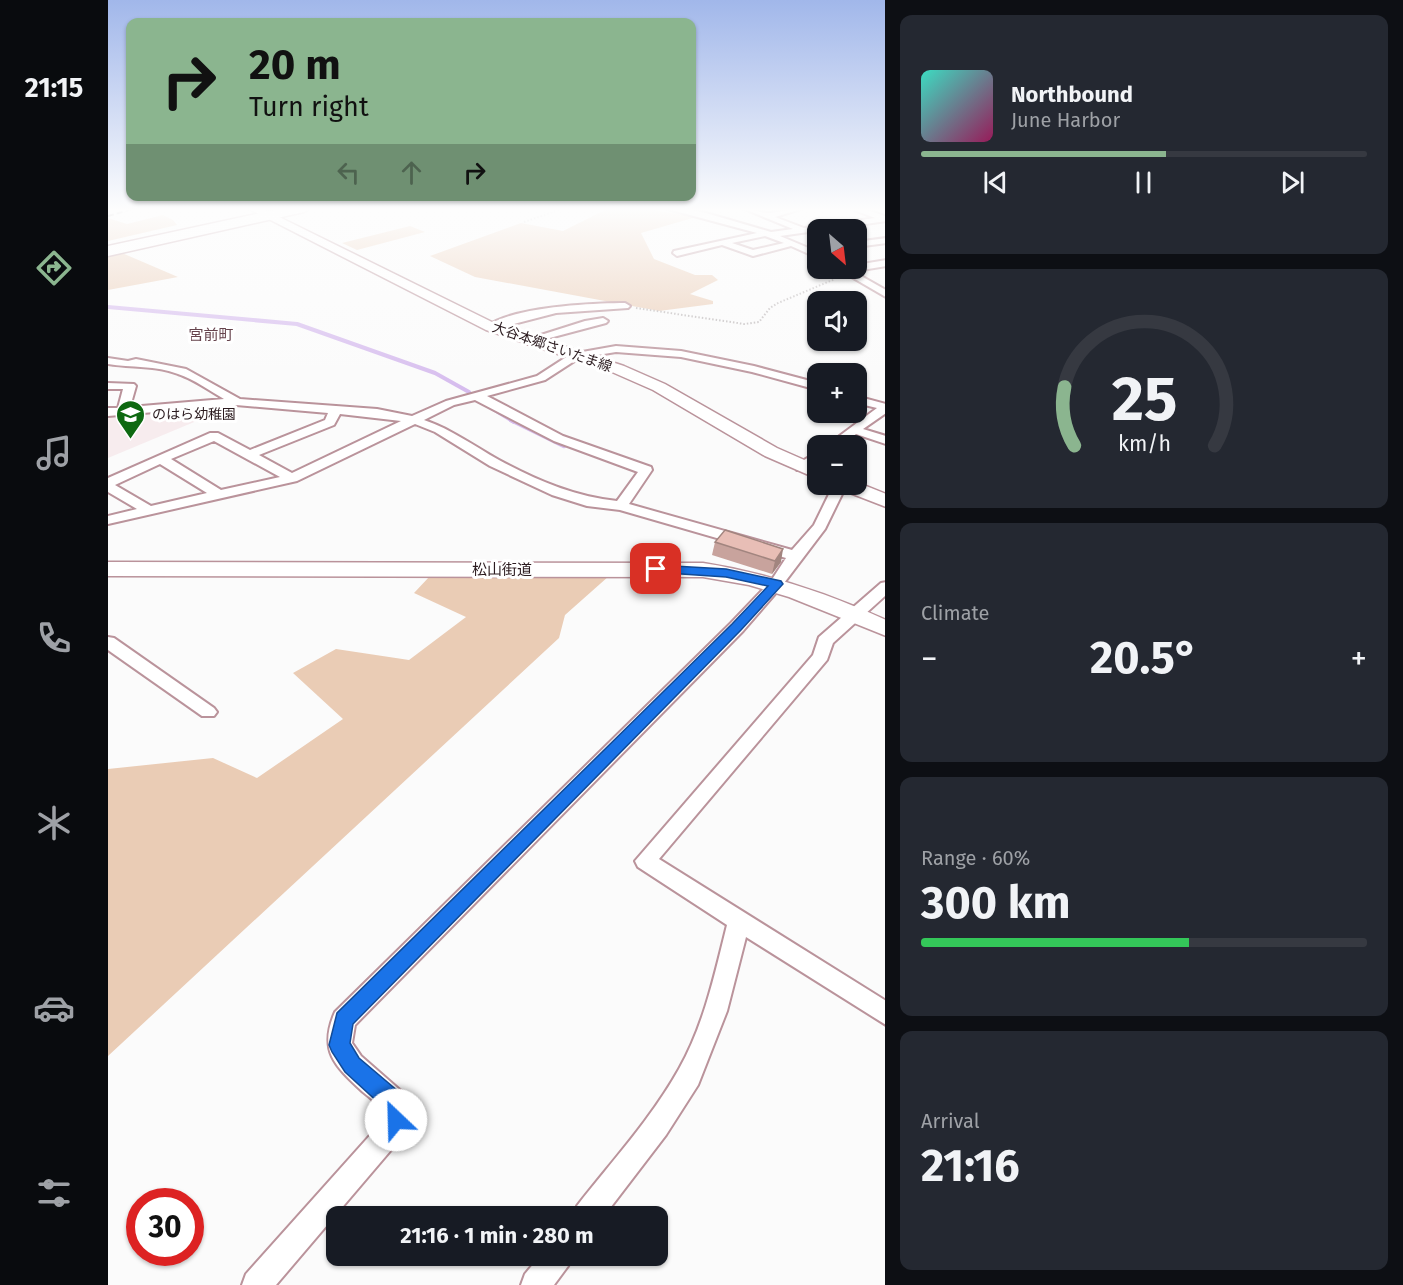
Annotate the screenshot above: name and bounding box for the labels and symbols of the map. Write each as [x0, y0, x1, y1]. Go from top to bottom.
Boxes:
north arrow [807, 219, 867, 279]
street label: 大谷本郷さいたま線 [490, 319, 614, 375]
district label: 宮前町 [188, 326, 234, 344]
school or university icon: のはら幼稚園 [115, 398, 147, 440]
place label: のはら幼稚園 [152, 406, 236, 423]
pin [630, 543, 681, 594]
street label: 松山街道 [472, 561, 532, 579]
position arrow [364, 1088, 428, 1152]
speed limit sign: 30 [126, 1188, 204, 1266]

